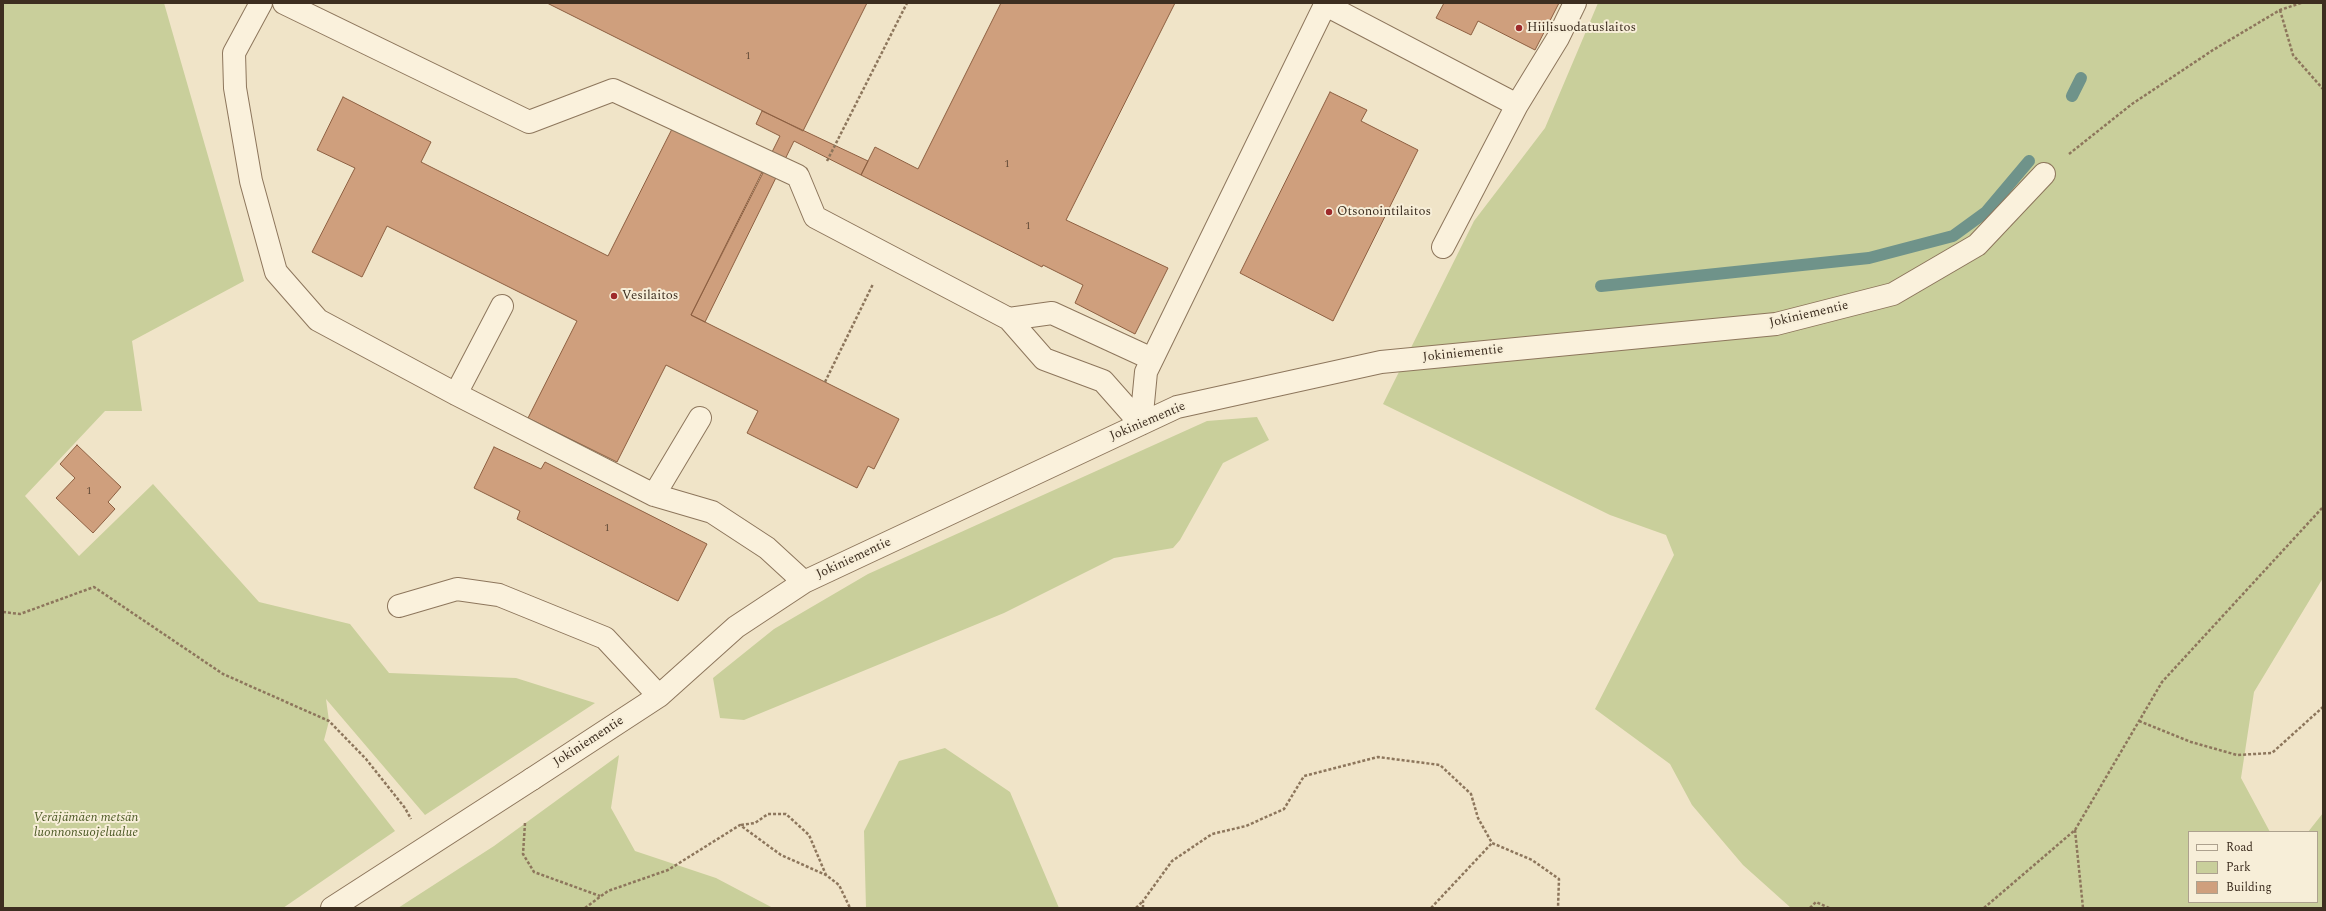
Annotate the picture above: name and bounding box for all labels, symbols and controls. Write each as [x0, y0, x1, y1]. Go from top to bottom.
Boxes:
place label: Hiilisuodatuslaitos [1527, 20, 1636, 36]
marker: Hiilisuodatuslaitos [1514, 23, 1524, 33]
house number: 1 [745, 50, 751, 64]
house number: 1 [1004, 158, 1010, 172]
place label: Otsonointilaitos [1337, 204, 1431, 220]
marker: Otsonointilaitos [1324, 207, 1334, 217]
house number: 1 [1025, 220, 1031, 234]
place label: Vesilaitos [622, 288, 678, 304]
marker: Vesilaitos [609, 291, 619, 301]
street label: Jokiniementie [1768, 298, 1850, 332]
street label: Jokiniementie [1422, 342, 1504, 366]
street label: Jokiniementie [1108, 399, 1188, 445]
house number: 1 [86, 485, 92, 499]
house number: 1 [604, 522, 610, 536]
street label: Jokiniementie [814, 535, 894, 583]
street label: Jokiniementie [551, 713, 627, 771]
park label: Veräjämäen metsän luonnonsuojelualue [34, 810, 138, 841]
legend [2188, 831, 2318, 903]
text: Road [2226, 838, 2253, 857]
text: Park [2226, 858, 2251, 877]
text: Building [2226, 878, 2272, 897]

